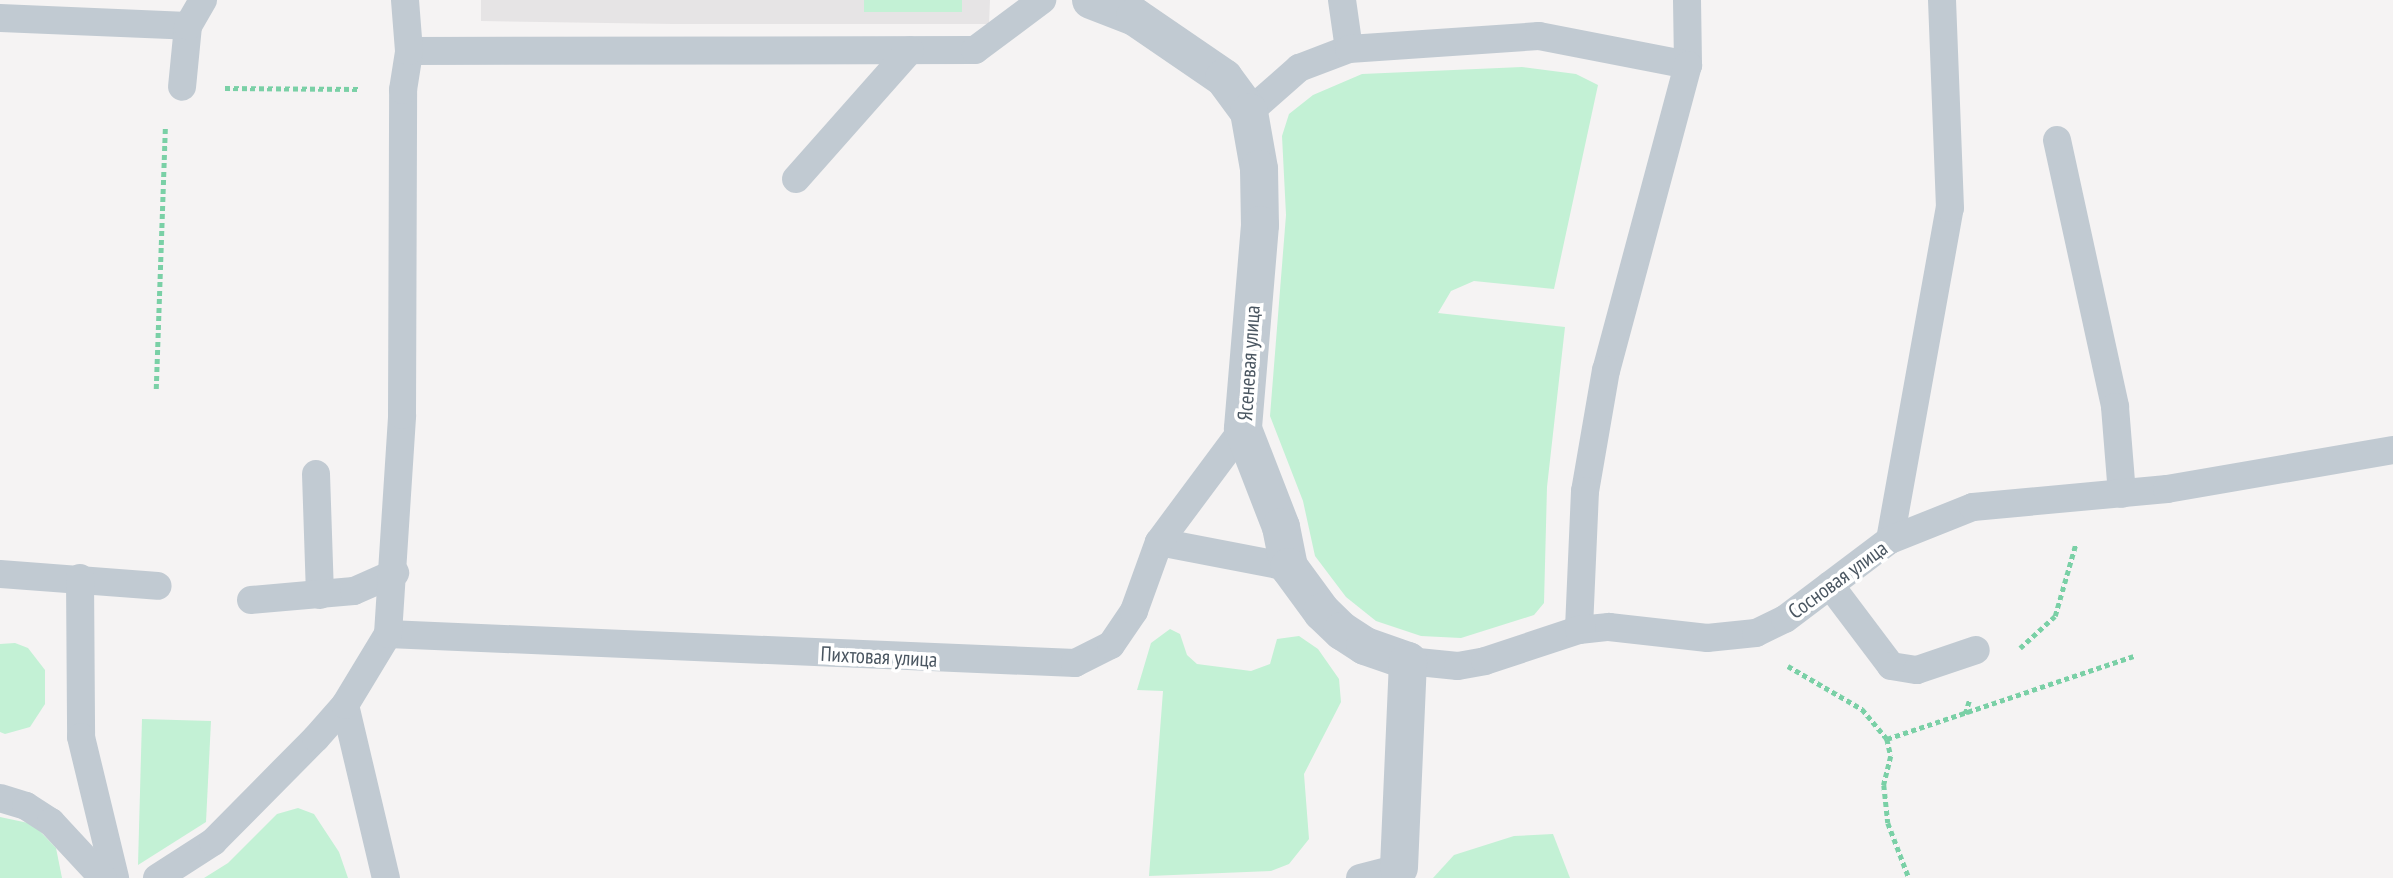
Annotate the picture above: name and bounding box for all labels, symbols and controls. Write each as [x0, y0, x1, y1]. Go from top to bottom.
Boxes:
street label: Ясеневая улица [1232, 304, 1266, 422]
street label: Сосновая улица [1784, 536, 1892, 624]
street label: Пихтовая улица [820, 641, 938, 673]

